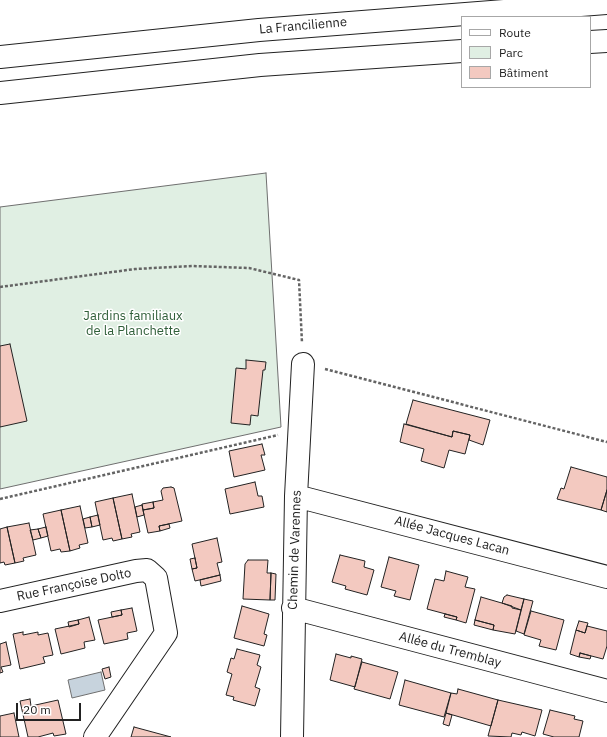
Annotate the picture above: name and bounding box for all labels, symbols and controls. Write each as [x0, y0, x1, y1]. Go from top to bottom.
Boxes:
street label: La Francilienne [258, 14, 348, 38]
legend [461, 16, 591, 88]
text: Route [499, 25, 531, 40]
text: Parc [499, 45, 523, 60]
text: Bâtiment [499, 65, 549, 80]
park label: Jardins familiaux de la Planchette [83, 308, 183, 339]
street label: Chemin de Varennes [285, 490, 305, 610]
street label: Allée Jacques Lacan [393, 513, 511, 559]
street label: Rue Françoise Dolto [15, 565, 133, 605]
street label: Allée du Tremblay [397, 629, 503, 671]
scale bar [18, 695, 83, 721]
text: 20 m [23, 702, 51, 717]

